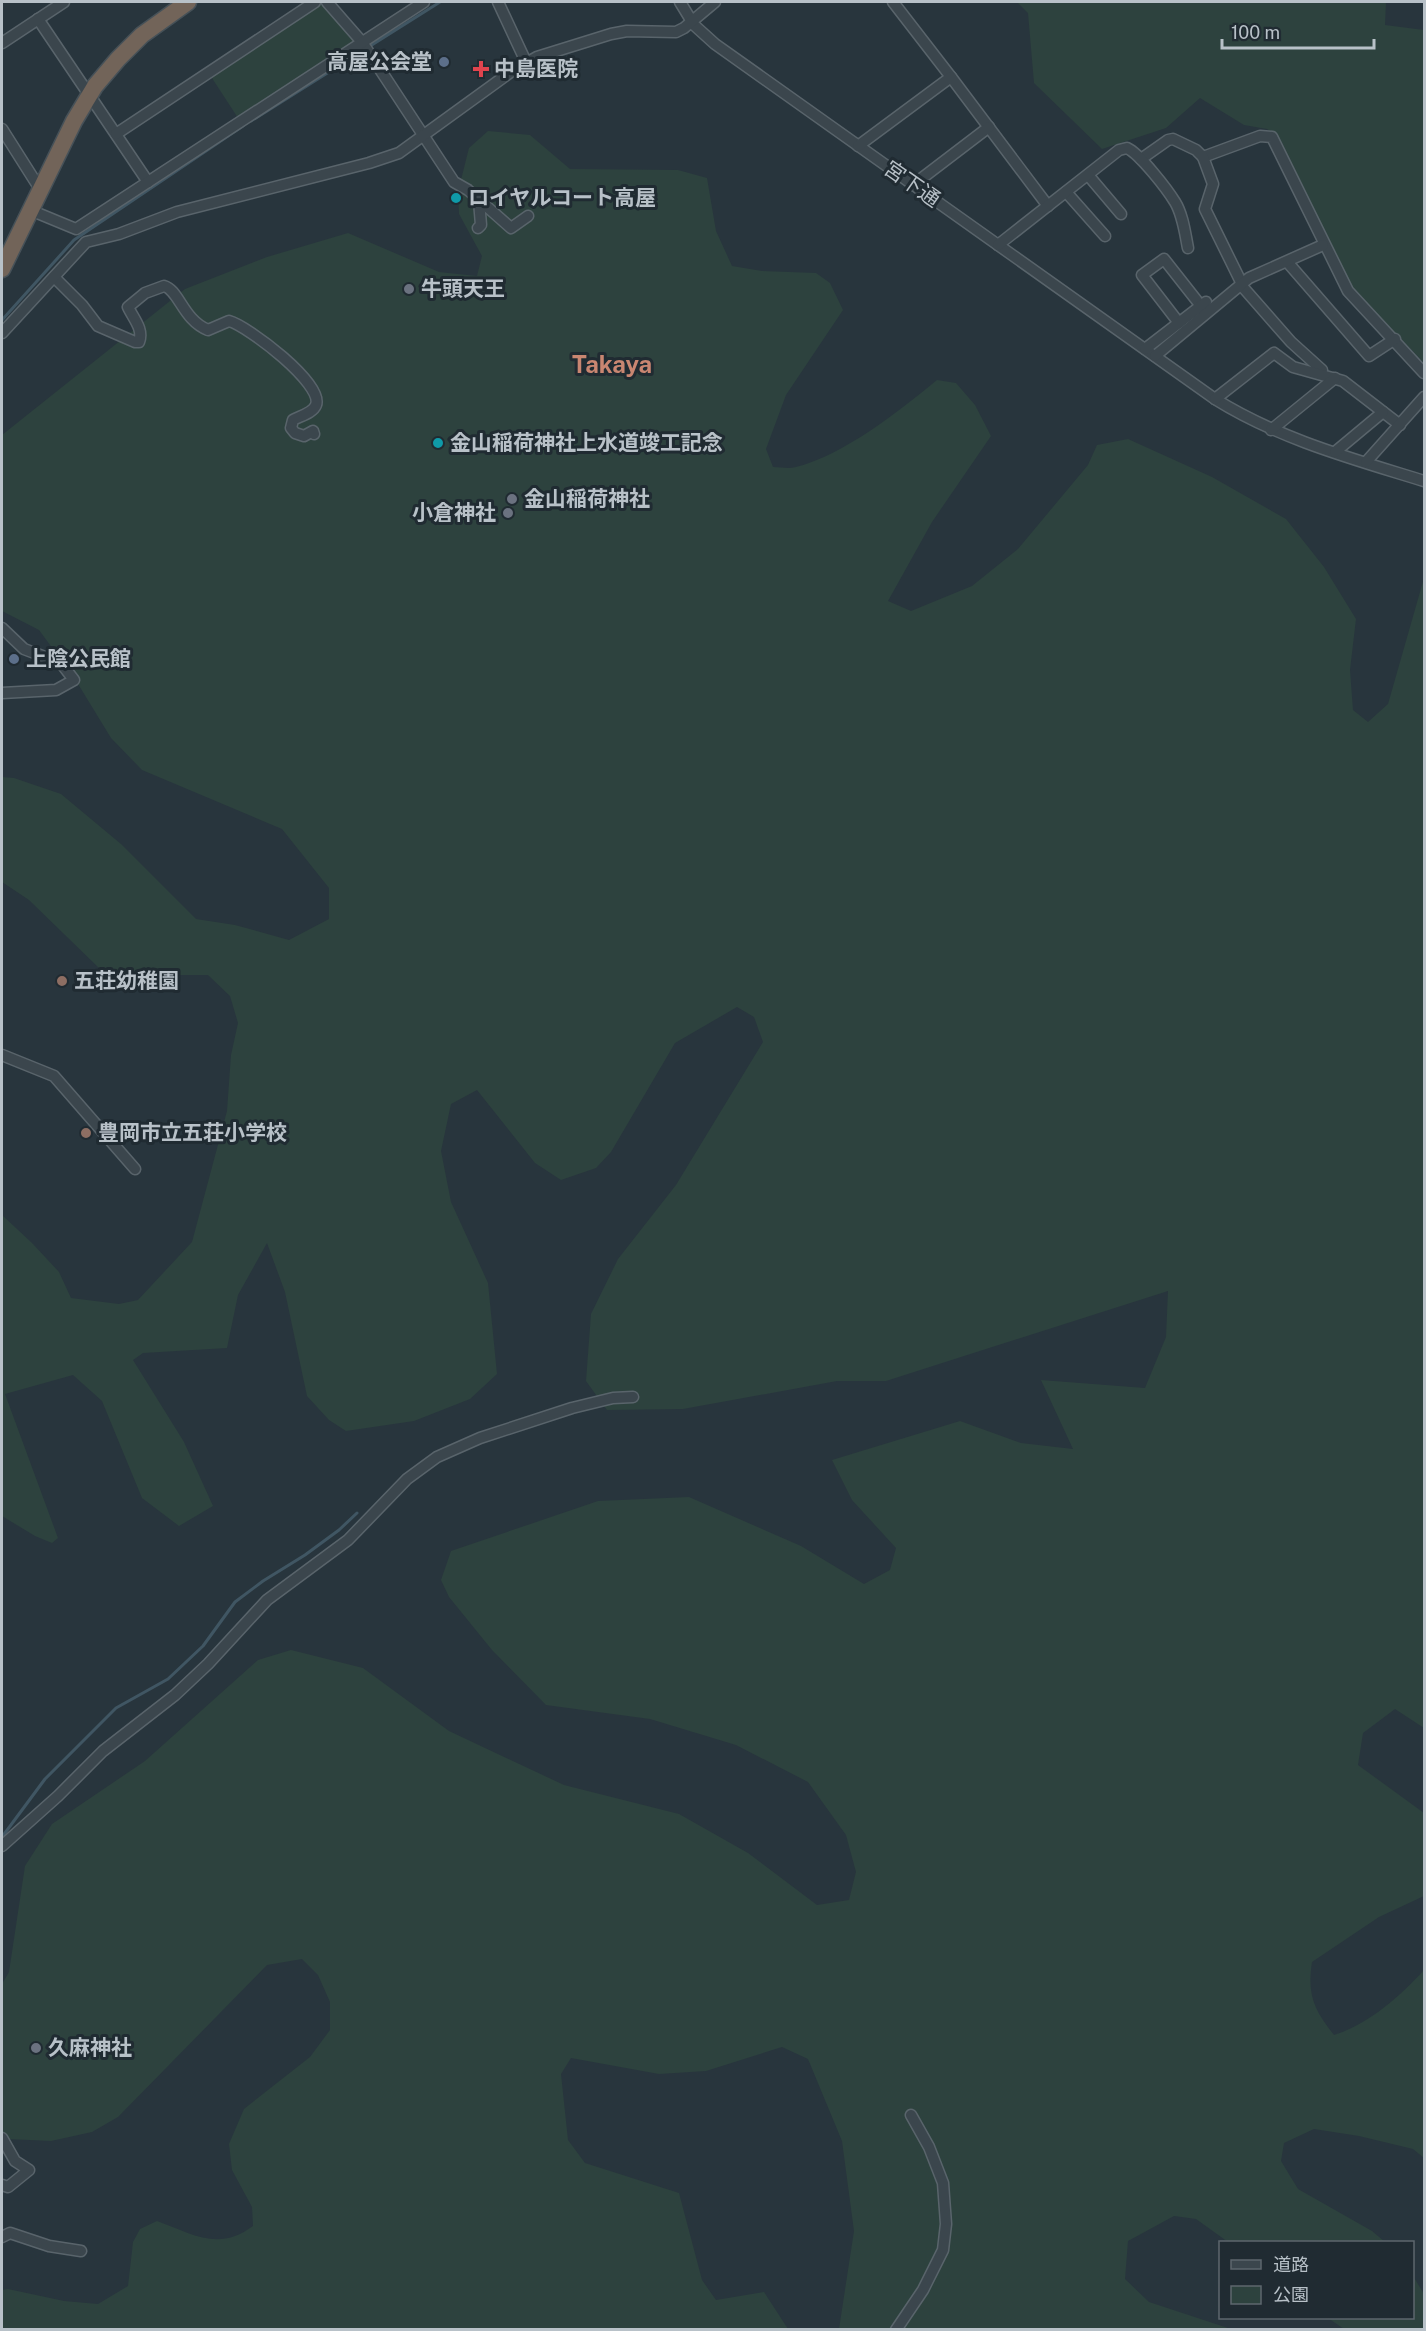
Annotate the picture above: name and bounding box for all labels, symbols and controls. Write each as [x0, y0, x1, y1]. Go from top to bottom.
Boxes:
scale bar [1222, 12, 1374, 50]
text: 100 m [1231, 22, 1280, 43]
place label: 高屋公会堂 [327, 49, 432, 74]
marker: 高屋公会堂 [437, 55, 451, 69]
place label: 中島医院 [494, 56, 578, 81]
marker: 中島医院 [472, 60, 490, 78]
street label: 宮下通 [879, 155, 945, 212]
place label: ロイヤルコート高屋 [468, 185, 656, 210]
marker: ロイヤルコート高屋 [449, 191, 463, 205]
place label: 牛頭天王 [421, 276, 505, 301]
marker: 牛頭天王 [402, 282, 416, 296]
district label: Takaya [572, 350, 652, 378]
place label: 金山稲荷神社上水道竣工記念 [450, 430, 723, 455]
marker: 金山稲荷神社上水道竣工記念 [431, 436, 445, 450]
place label: 金山稲荷神社 [524, 486, 650, 511]
marker: 金山稲荷神社 [505, 492, 519, 506]
place label: 小倉神社 [412, 500, 496, 525]
marker: 小倉神社 [501, 506, 515, 520]
place label: 上陰公民館 [26, 646, 131, 671]
marker: 上陰公民館 [7, 652, 21, 666]
place label: 五荘幼稚園 [74, 968, 179, 993]
marker: 五荘幼稚園 [55, 974, 69, 988]
place label: 豊岡市立五荘小学校 [98, 1120, 287, 1145]
marker: 豊岡市立五荘小学校 [79, 1126, 93, 1140]
place label: 久麻神社 [48, 2035, 132, 2060]
marker: 久麻神社 [29, 2041, 43, 2055]
legend [1219, 2241, 1414, 2319]
text: 道路 [1273, 2254, 1309, 2275]
text: 公園 [1273, 2284, 1309, 2305]

